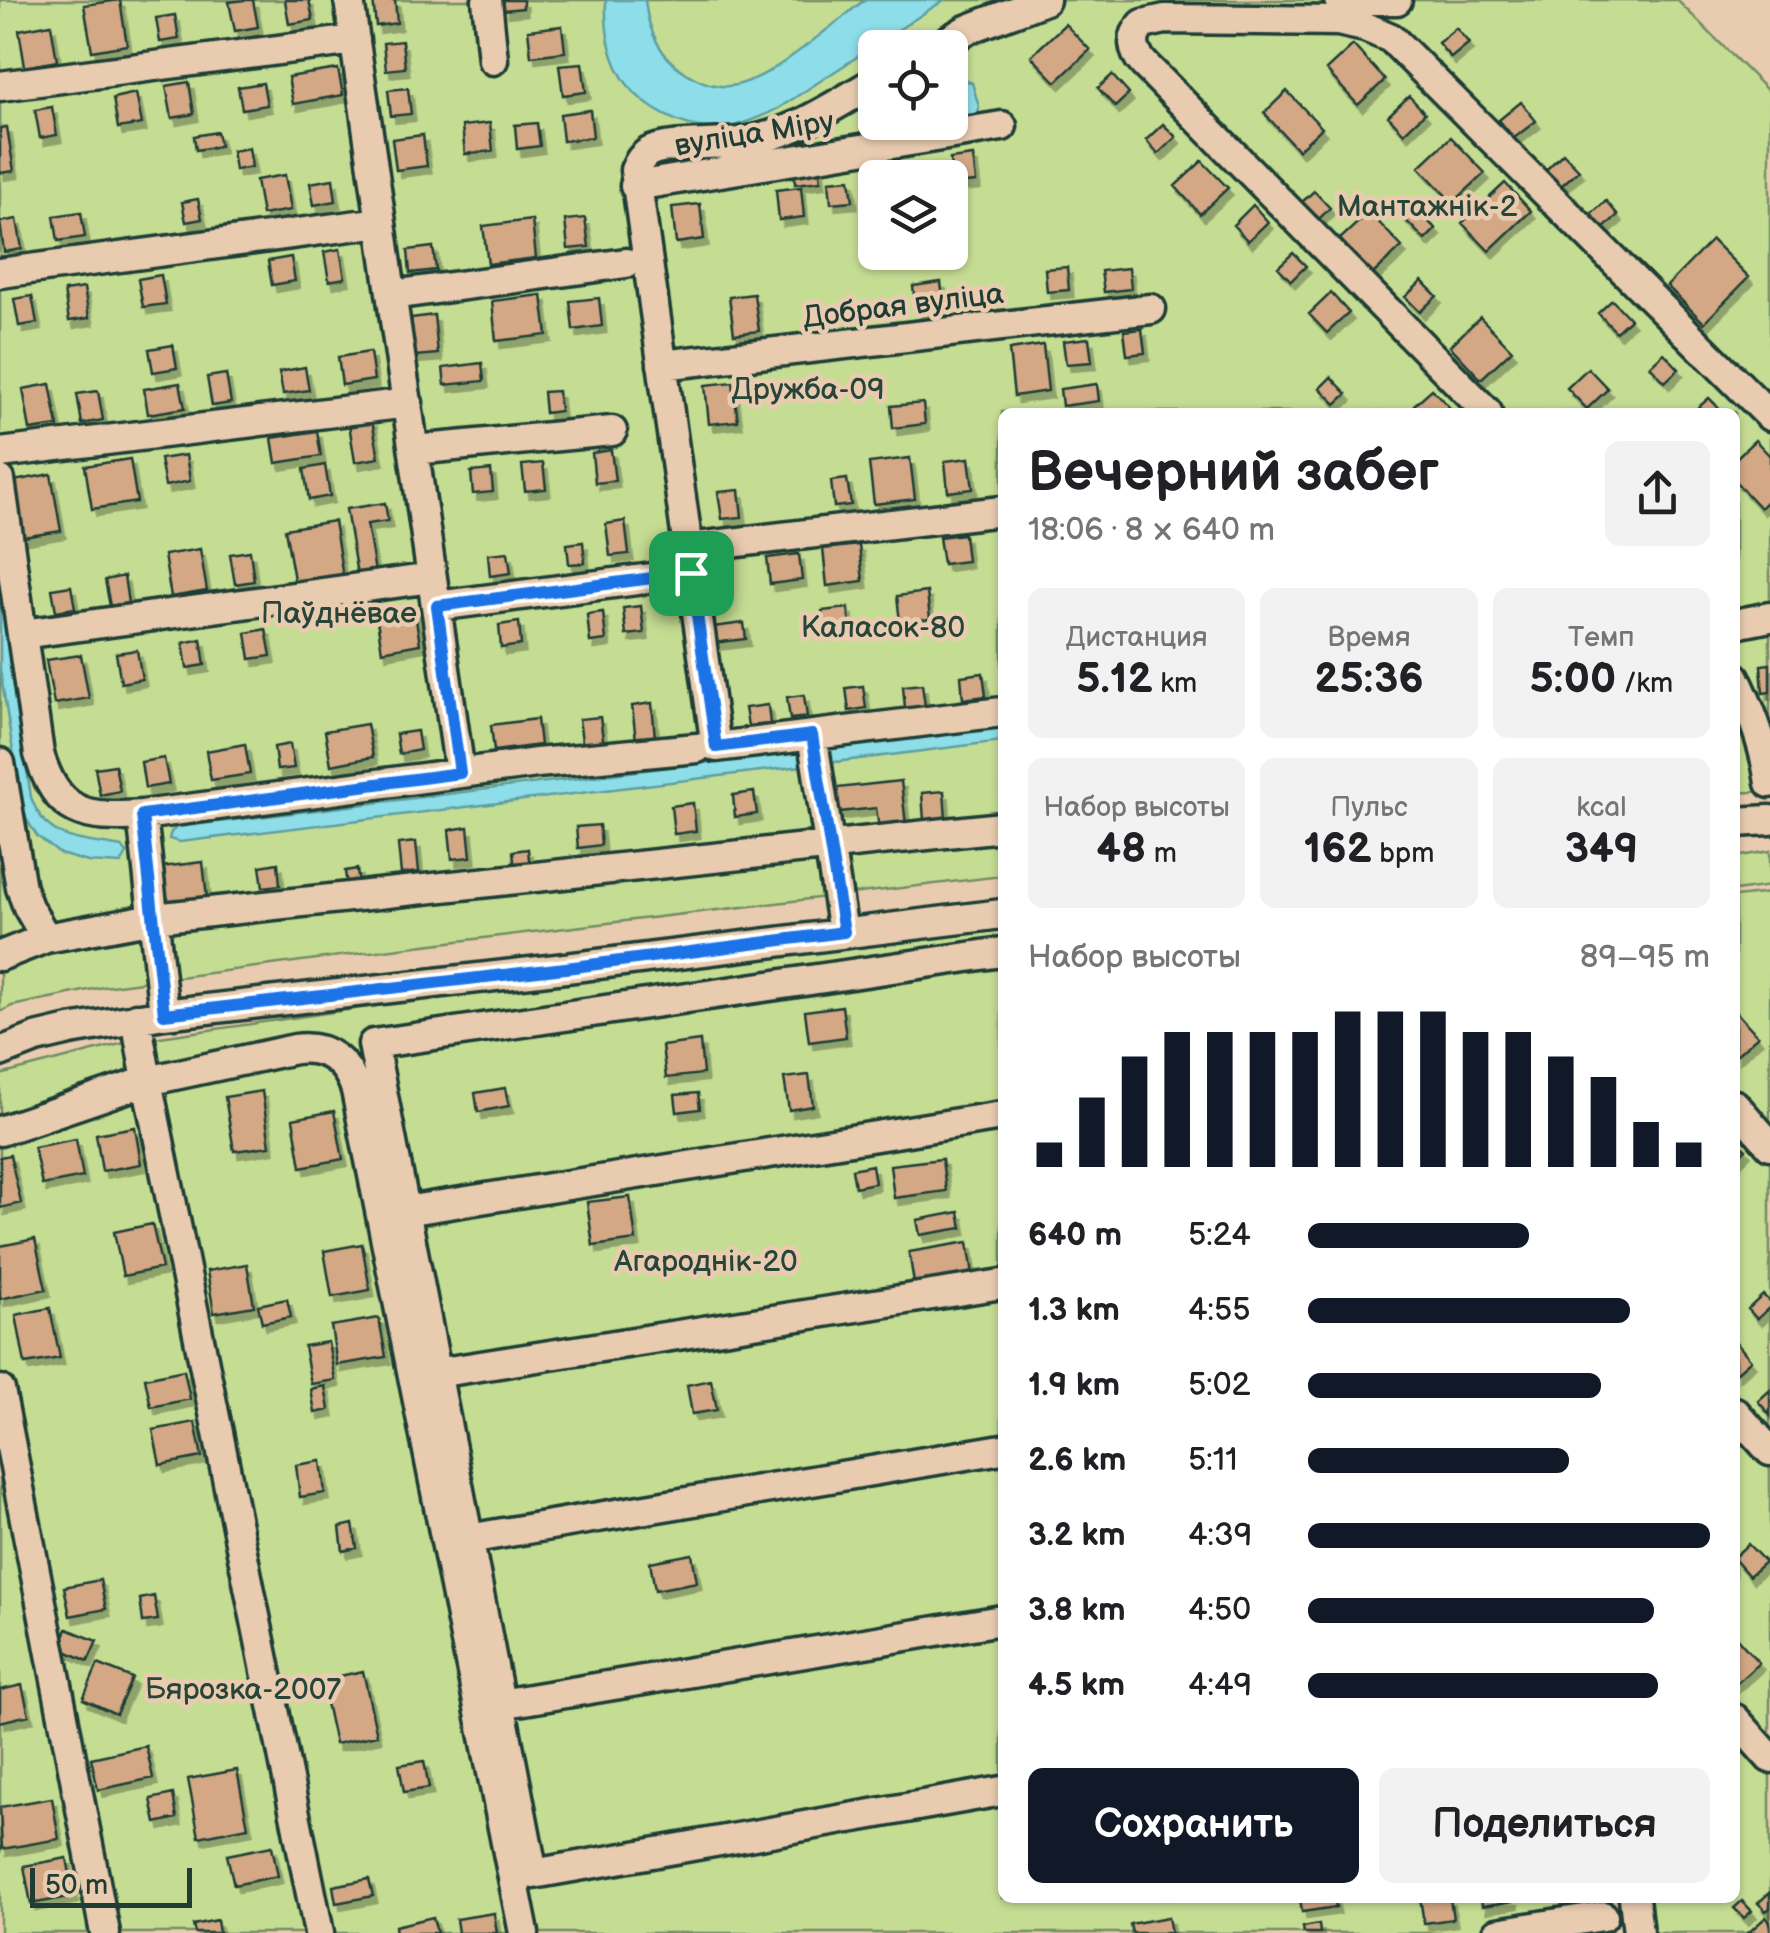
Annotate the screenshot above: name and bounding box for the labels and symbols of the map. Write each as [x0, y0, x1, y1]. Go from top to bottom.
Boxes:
street label: вуліца Міру [672, 104, 836, 164]
park label: Мантажнік-2 [1337, 189, 1518, 225]
street label: Добрая вуліца [801, 276, 1006, 336]
park label: Дружба-09 [732, 372, 885, 408]
pin [649, 531, 734, 616]
park label: Паўднёвае [261, 596, 417, 632]
park label: Каласок-80 [801, 610, 965, 646]
park label: Агароднік-20 [613, 1244, 798, 1280]
park label: Бярозка-2007 [145, 1672, 341, 1708]
scale bar [30, 1863, 192, 1908]

